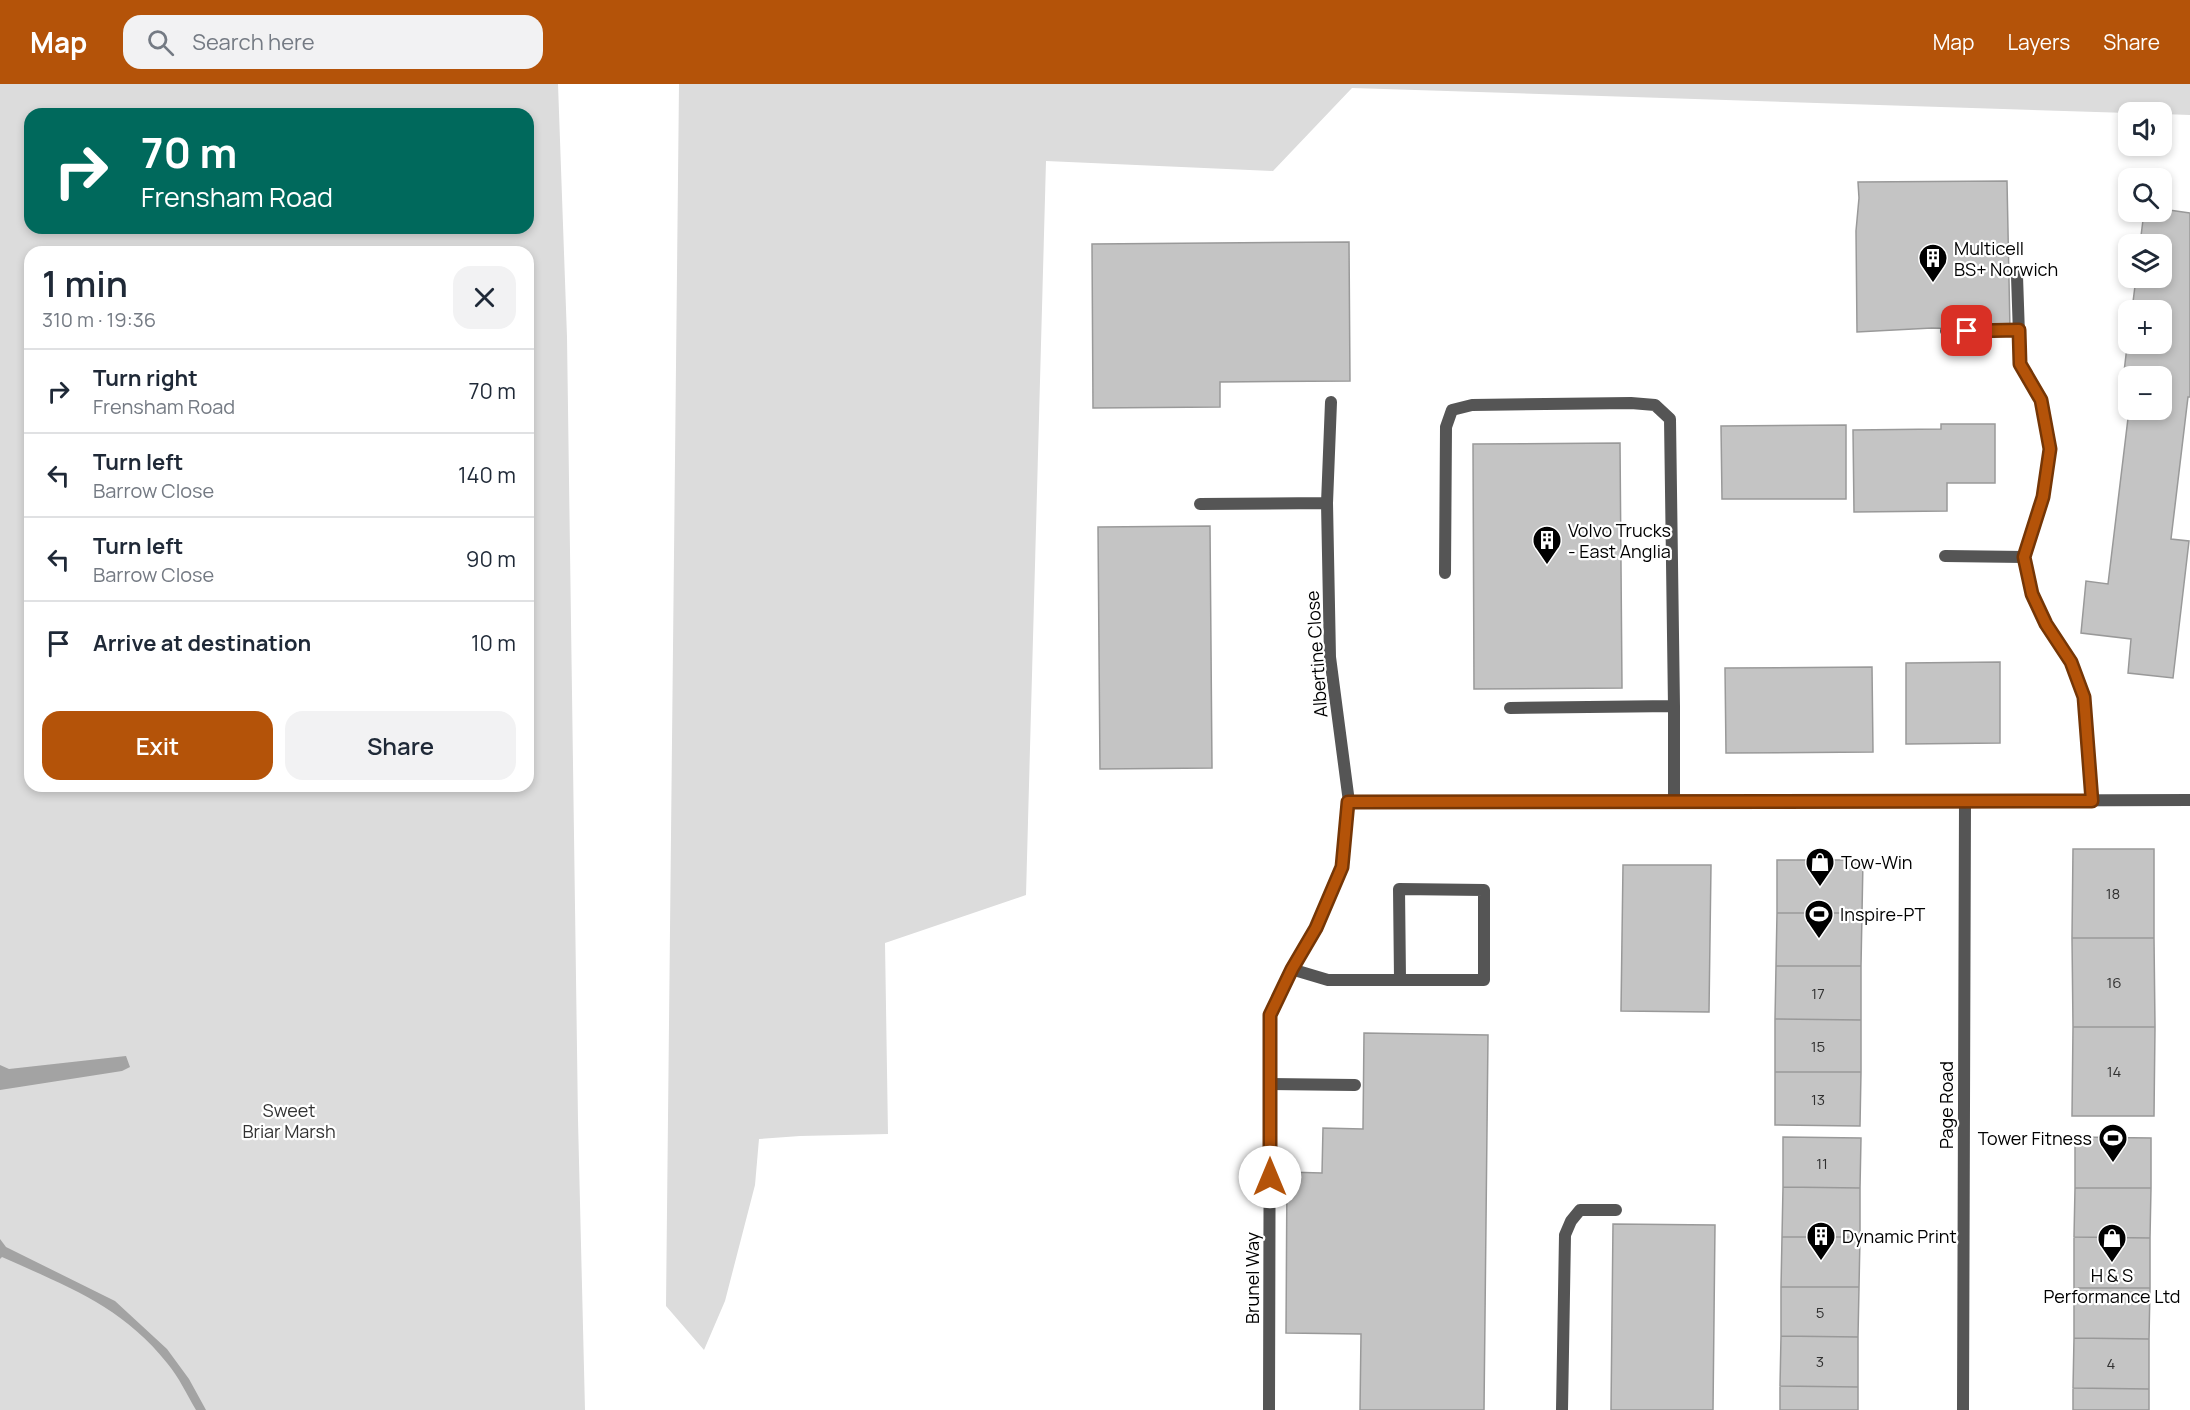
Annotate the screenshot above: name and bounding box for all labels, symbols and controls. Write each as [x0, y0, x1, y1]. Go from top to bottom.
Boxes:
search box [123, 15, 543, 69]
text: Map [30, 23, 87, 61]
icon: search [144, 26, 177, 59]
text: Search here [192, 27, 315, 57]
text: Map [1933, 28, 1974, 56]
text: Layers [2007, 28, 2070, 56]
text: Share [2103, 28, 2160, 56]
map controls [2118, 102, 2172, 420]
button: sound [2118, 102, 2172, 156]
text: 70 m [141, 123, 237, 181]
icon: right [42, 132, 120, 210]
button: search [2118, 168, 2172, 222]
text: Frensham Road [141, 178, 333, 215]
button: layers [2118, 234, 2172, 288]
place label: Multicell BS+ Norwich [1954, 236, 2058, 281]
building icon: Multicell BS+ Norwich [1917, 242, 1949, 284]
text: 1 min [42, 259, 128, 308]
button: close [453, 266, 516, 329]
button: + [2118, 300, 2172, 354]
pin [1941, 305, 1992, 356]
text: 310 m · 19:36 [42, 306, 156, 333]
icon: arrive [1950, 314, 1983, 347]
text: Turn right [93, 363, 198, 393]
button: − [2118, 366, 2172, 420]
icon: right [42, 375, 75, 408]
text: 70 m [468, 376, 516, 406]
text: Frensham Road [93, 393, 235, 420]
text: Turn left [93, 447, 183, 477]
icon: left [42, 459, 75, 492]
text: 140 m [458, 460, 516, 490]
text: Barrow Close [93, 477, 214, 504]
place label: Volvo Trucks - East Anglia [1568, 518, 1671, 563]
building icon: Volvo Trucks - East Anglia [1531, 524, 1563, 566]
text: Turn left [93, 531, 183, 561]
icon: left [42, 543, 75, 576]
text: 90 m [466, 544, 516, 574]
text: Barrow Close [93, 561, 214, 588]
street label: Albertine Close [1300, 590, 1332, 718]
icon: arrive [42, 627, 75, 660]
text: Arrive at destination [93, 628, 311, 658]
text: 10 m [471, 628, 516, 658]
button: Exit [42, 711, 273, 780]
button: Share [285, 711, 516, 780]
shop icon: Tow-Win [1804, 846, 1836, 888]
place label: Tow-Win [1841, 850, 1913, 874]
house number: 18 [2106, 883, 2120, 904]
sports icon: Inspire-PT [1803, 898, 1835, 940]
place label: Inspire-PT [1840, 902, 1925, 926]
house number: 16 [2106, 972, 2122, 993]
house number: 17 [1811, 983, 1825, 1004]
house number: 15 [1811, 1036, 1825, 1057]
street label: Page Road [1934, 1061, 1958, 1149]
house number: 14 [2107, 1061, 2121, 1082]
house number: 13 [1811, 1089, 1825, 1110]
park label: Sweet Briar Marsh [242, 1098, 336, 1143]
sports icon: Tower Fitness [2097, 1122, 2129, 1164]
place label: Tower Fitness [1978, 1126, 2092, 1150]
position arrow [1238, 1145, 1302, 1209]
house number: 11 [1816, 1153, 1828, 1174]
building icon: Dynamic Print [1805, 1220, 1837, 1262]
shop icon: H & S Performance Ltd [2096, 1222, 2128, 1264]
place label: Dynamic Print [1842, 1224, 1957, 1248]
street label: Brunel Way [1240, 1231, 1264, 1324]
place label: H & S Performance Ltd [2044, 1263, 2180, 1308]
house number: 5 [1816, 1302, 1824, 1323]
house number: 3 [1816, 1351, 1824, 1372]
house number: 4 [2107, 1353, 2116, 1374]

